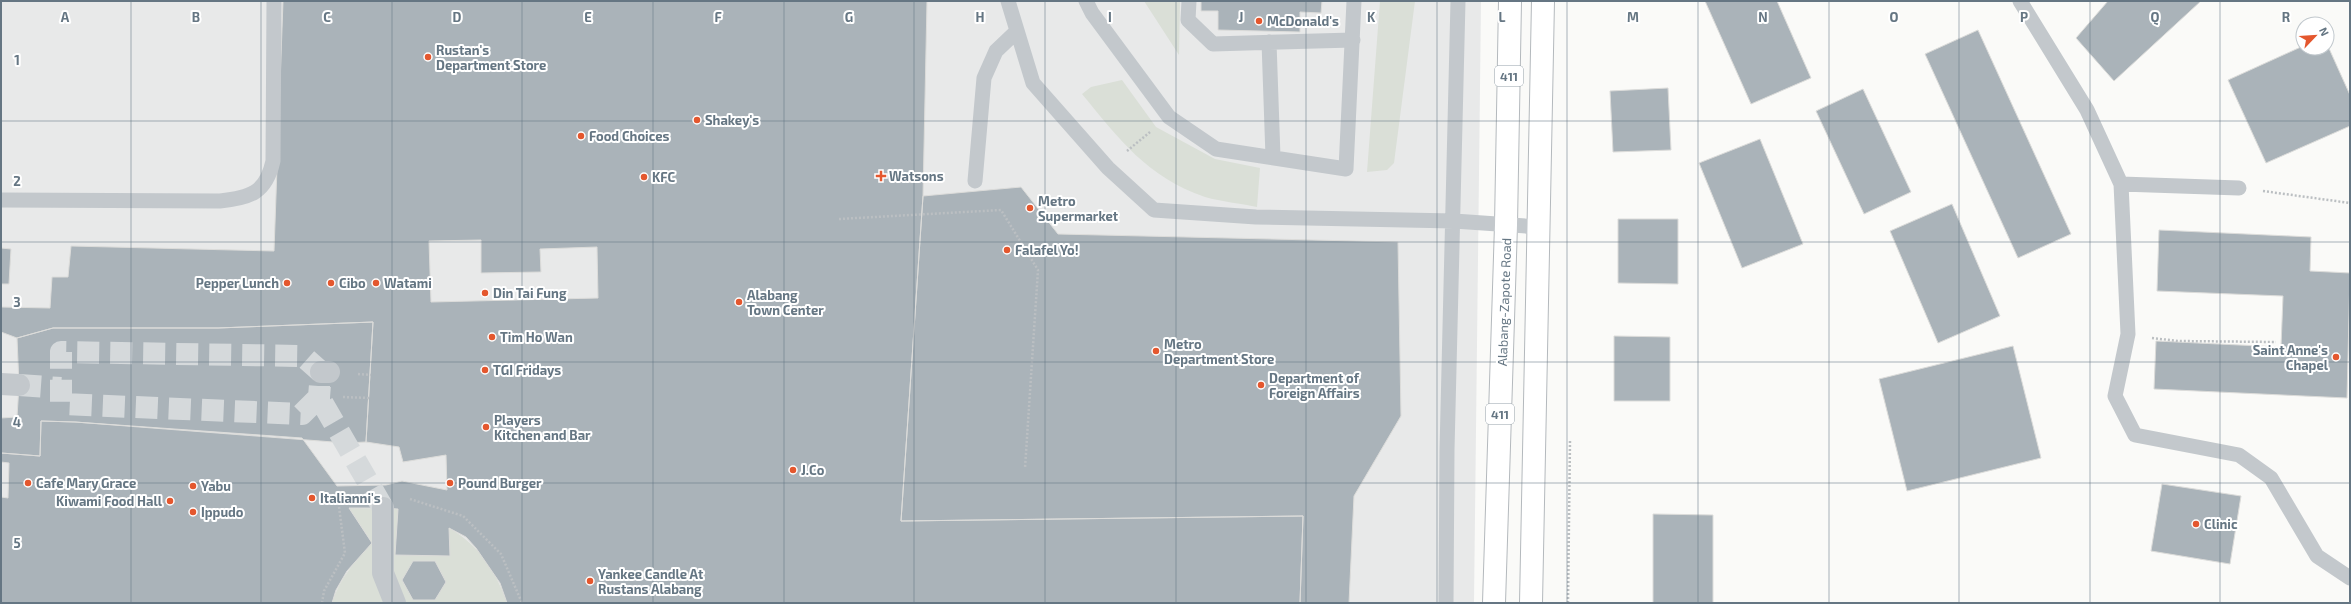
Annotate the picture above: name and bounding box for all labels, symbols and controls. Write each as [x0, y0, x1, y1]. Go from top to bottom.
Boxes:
text: A [61, 9, 70, 25]
text: B [192, 9, 200, 25]
text: C [323, 9, 331, 25]
text: D [453, 9, 462, 25]
text: E [584, 9, 592, 25]
text: F [714, 9, 722, 25]
text: G [845, 9, 853, 25]
text: H [976, 9, 985, 25]
text: I [1108, 9, 1112, 25]
text: J [1239, 9, 1243, 25]
text: K [1367, 9, 1376, 25]
text: L [1499, 9, 1506, 25]
text: M [1627, 9, 1639, 25]
text: N [1758, 9, 1768, 25]
text: O [1890, 9, 1899, 25]
text: P [2020, 9, 2028, 25]
text: Q [2151, 9, 2160, 26]
text: R [2282, 9, 2291, 25]
place label: McDonald's [1267, 13, 1339, 29]
marker: McDonald's [1254, 16, 1264, 26]
north arrow [2295, 16, 2335, 56]
text: N [2317, 25, 2332, 38]
place label: Rustan's Department Store [436, 42, 546, 73]
text: 1 [14, 52, 20, 68]
marker: Rustan's Department Store [423, 52, 433, 62]
road number: 411 [1495, 66, 1523, 86]
place label: Shakey's [705, 112, 759, 128]
marker: Shakey's [692, 115, 702, 125]
place label: Food Choices [589, 128, 670, 144]
marker: Food Choices [576, 131, 586, 141]
place label: Watsons [889, 168, 944, 184]
place label: KFC [652, 169, 675, 185]
marker: Watsons [876, 171, 886, 181]
marker: KFC [639, 172, 649, 182]
text: 2 [13, 173, 21, 189]
place label: Metro Supermarket [1038, 193, 1119, 224]
marker: Metro Supermarket [1025, 203, 1035, 213]
street label: Alabang-Zapote Road [1494, 238, 1514, 366]
place label: Falafel Yo! [1015, 242, 1079, 258]
marker: Falafel Yo! [1002, 245, 1012, 255]
place label: Pepper Lunch [196, 275, 279, 291]
place label: Cibo [339, 275, 366, 291]
place label: Watami [384, 275, 432, 291]
marker: Pepper Lunch [282, 278, 292, 288]
marker: Cibo [326, 278, 336, 288]
marker: Watami [371, 278, 381, 288]
place label: Din Tai Fung [493, 285, 567, 301]
place label: Alabang Town Center [747, 287, 824, 318]
marker: Din Tai Fung [480, 288, 490, 298]
text: 3 [13, 294, 21, 310]
marker: Alabang Town Center [734, 297, 744, 307]
place label: Tim Ho Wan [500, 329, 573, 345]
marker: Tim Ho Wan [487, 332, 497, 342]
place label: Metro Department Store [1164, 336, 1274, 367]
place label: Saint Anne's Chapel [2253, 342, 2329, 373]
marker: Metro Department Store [1151, 346, 1161, 356]
marker: Saint Anne's Chapel [2331, 352, 2341, 362]
place label: TGI Fridays [493, 362, 561, 378]
marker: TGI Fridays [480, 365, 490, 375]
place label: Department of Foreign Affairs [1269, 370, 1360, 401]
marker: Department of Foreign Affairs [1256, 380, 1266, 390]
road number: 411 [1486, 404, 1514, 424]
place label: Players Kitchen and Bar [494, 412, 591, 443]
text: 4 [13, 414, 21, 430]
marker: Players Kitchen and Bar [481, 422, 491, 432]
place label: J.Co [801, 462, 825, 478]
marker: J.Co [788, 465, 798, 475]
place label: Cafe Mary Grace [36, 475, 136, 491]
place label: Pound Burger [458, 475, 542, 491]
marker: Cafe Mary Grace [23, 478, 33, 488]
place label: Yabu [201, 478, 231, 494]
marker: Pound Burger [445, 478, 455, 488]
marker: Yabu [188, 481, 198, 491]
place label: Italianni's [320, 490, 381, 506]
place label: Kiwami Food Hall [56, 493, 163, 509]
marker: Italianni's [307, 493, 317, 503]
marker: Kiwami Food Hall [165, 496, 175, 506]
place label: Ippudo [201, 504, 244, 520]
marker: Ippudo [188, 507, 198, 517]
place label: Clinic [2204, 516, 2238, 532]
marker: Clinic [2191, 519, 2201, 529]
text: 5 [13, 535, 21, 551]
place label: Yankee Candle At Rustans Alabang [598, 566, 704, 597]
marker: Yankee Candle At Rustans Alabang [585, 576, 595, 586]

